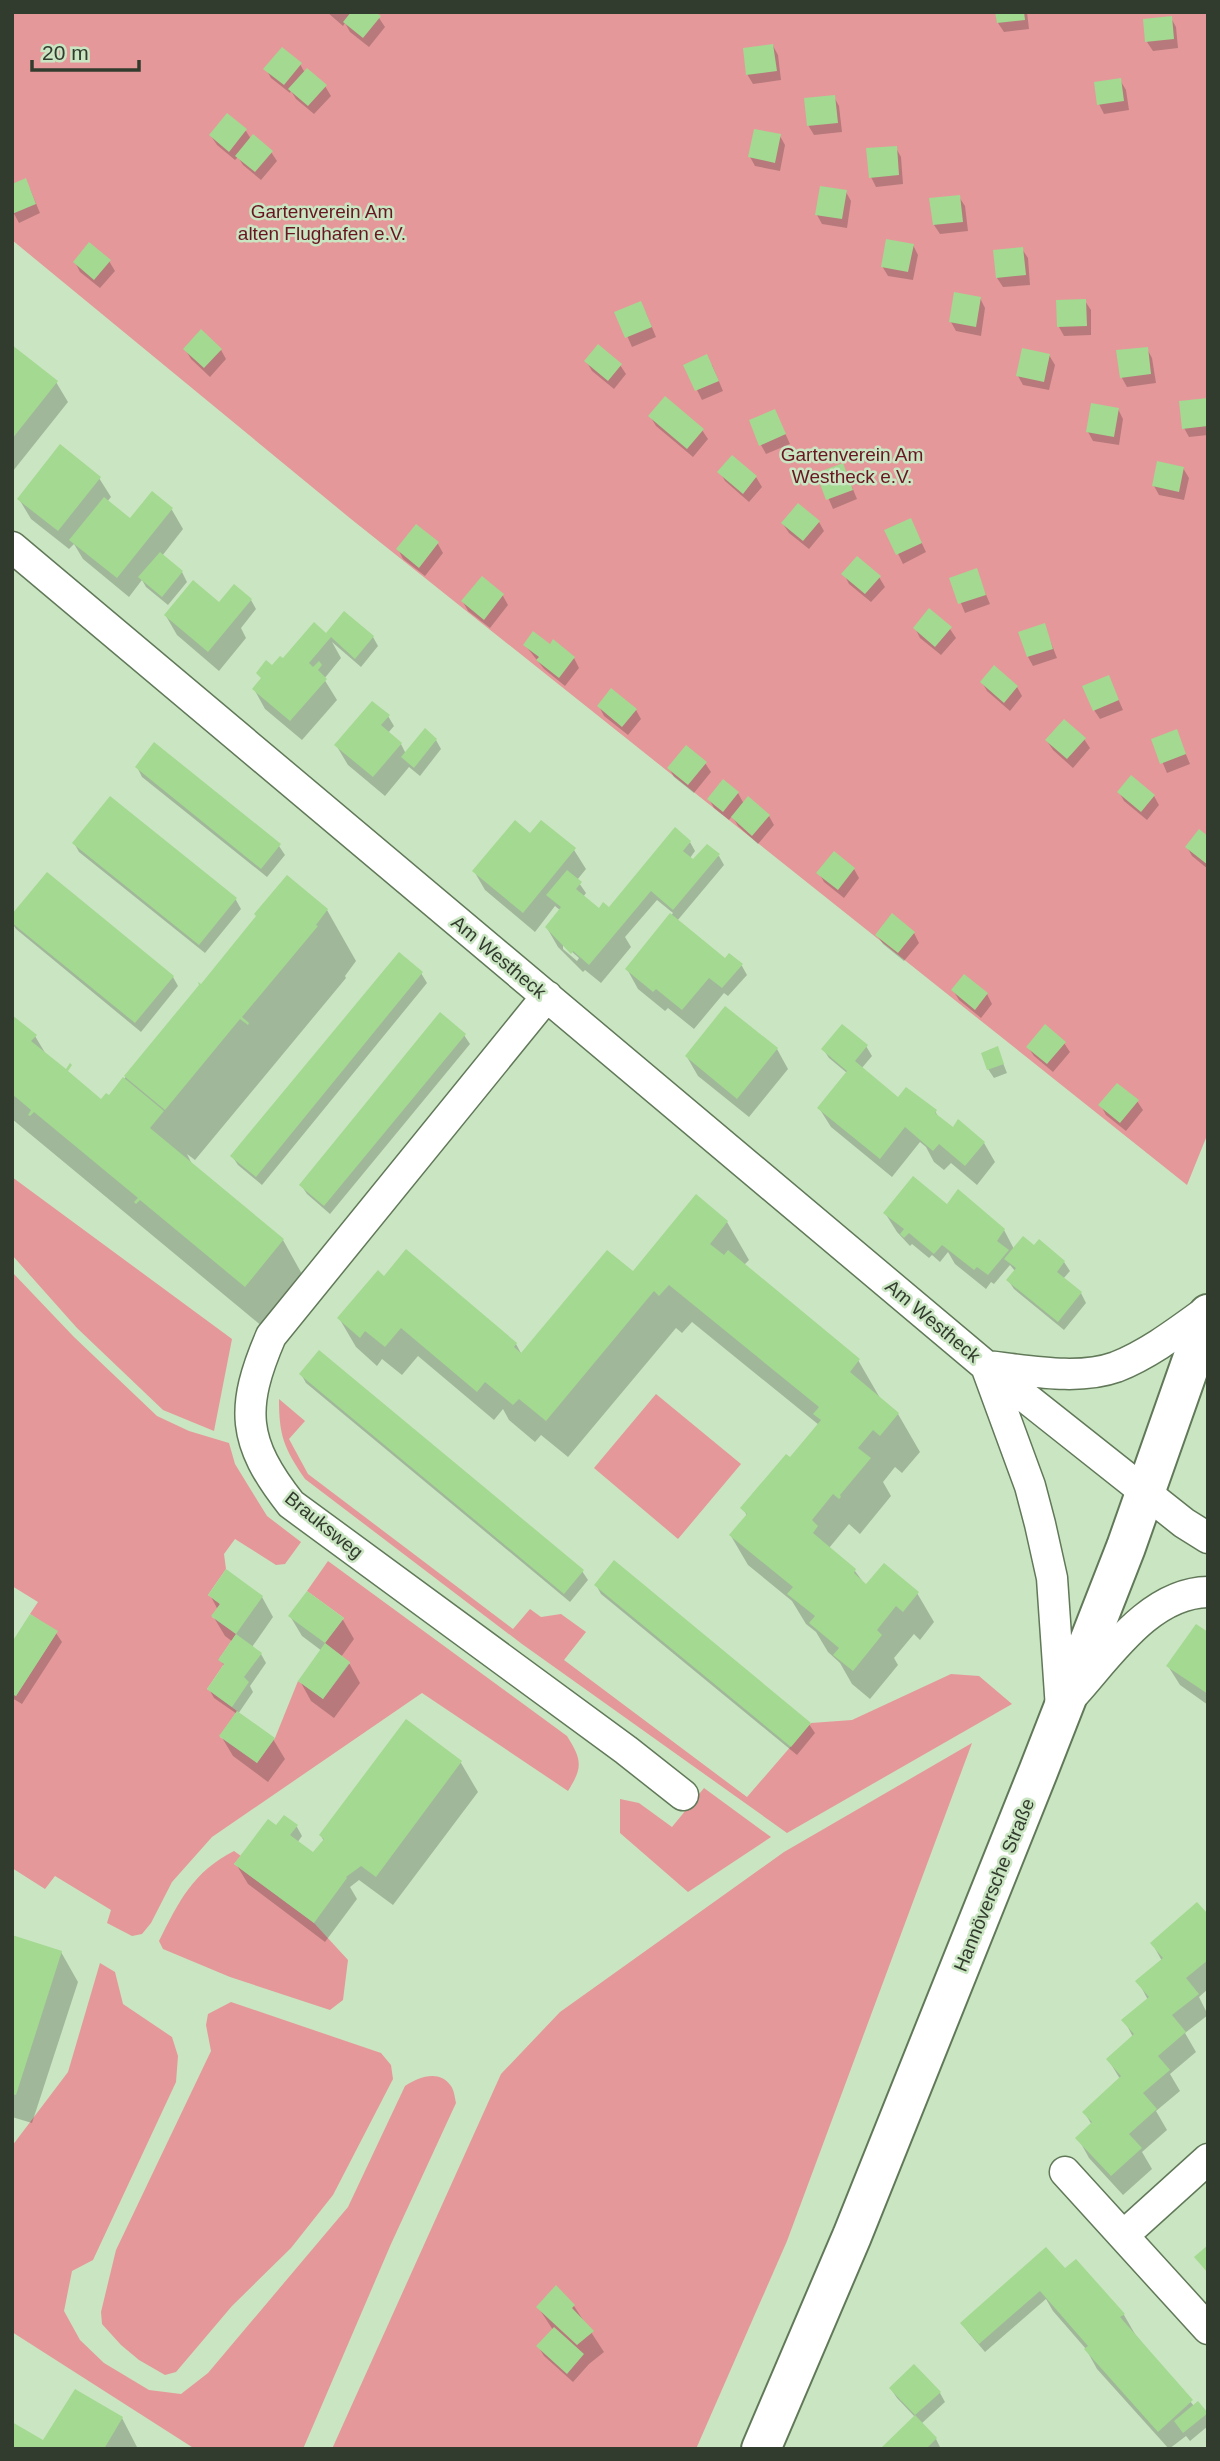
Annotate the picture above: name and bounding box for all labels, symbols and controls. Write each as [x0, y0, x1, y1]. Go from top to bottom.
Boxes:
scale bar [32, 28, 138, 72]
text: 20 m [42, 41, 89, 64]
park label: Gartenverein Am alten Flughafen e.V. [238, 201, 406, 244]
park label: Gartenverein Am Westheck e.V. [781, 444, 923, 487]
street label: Am Westheck [447, 911, 551, 1003]
street label: Am Westheck [881, 1275, 985, 1367]
street label: Brauksweg [281, 1487, 367, 1563]
street label: Hannöversche Straße [950, 1795, 1038, 1975]

